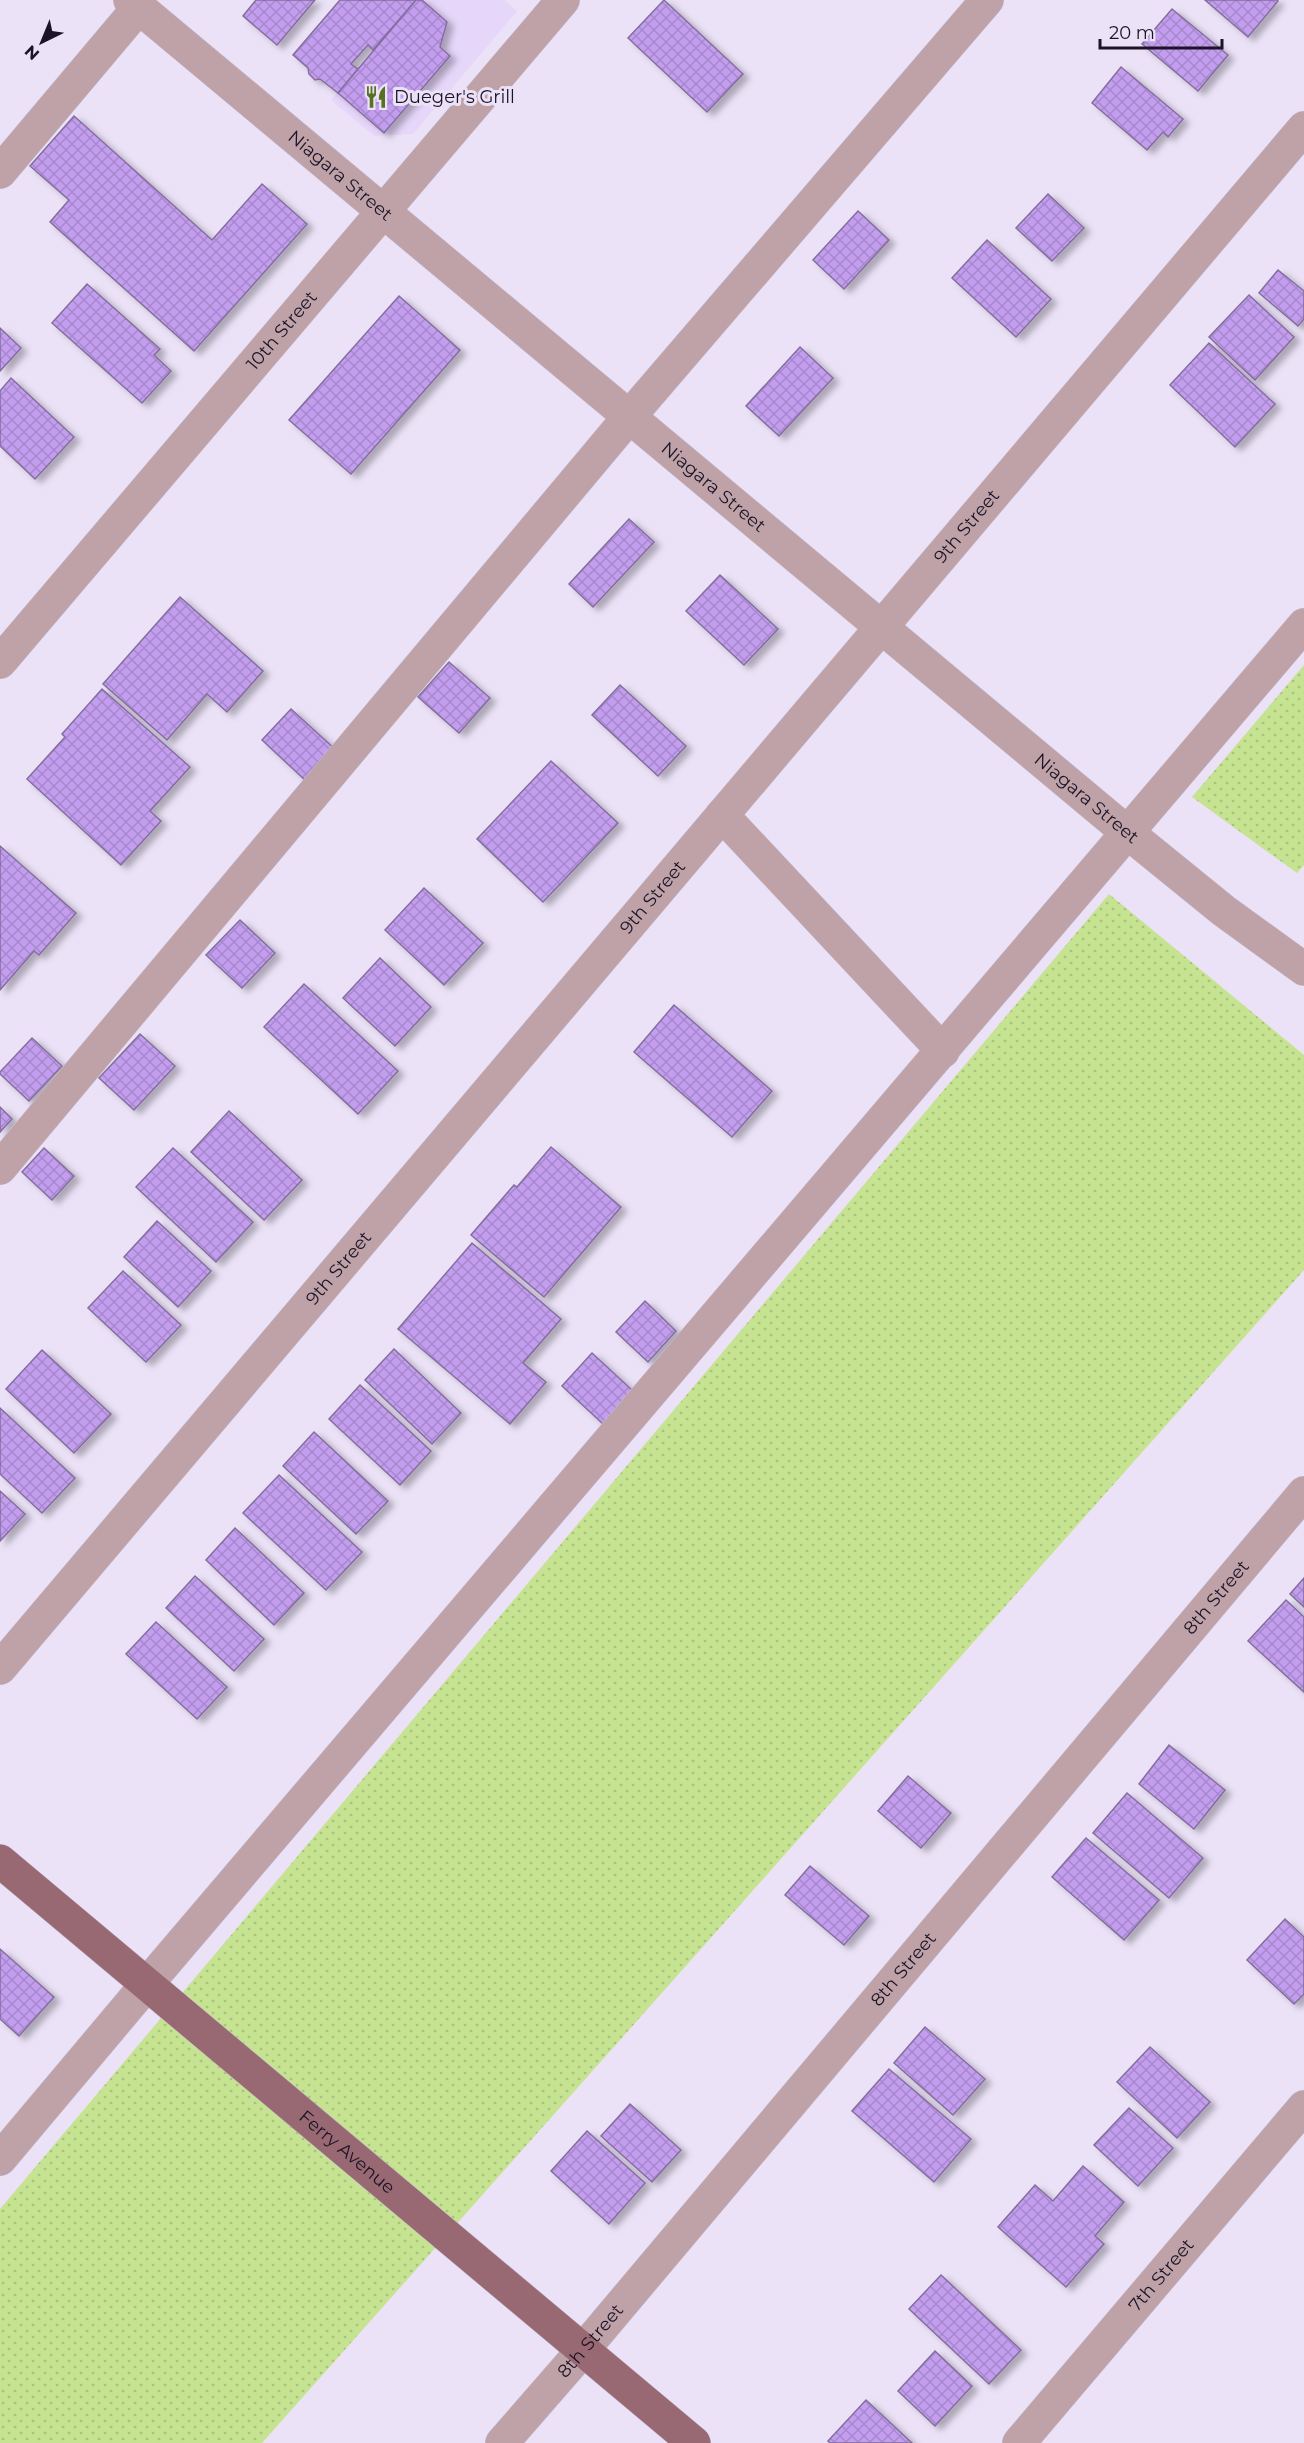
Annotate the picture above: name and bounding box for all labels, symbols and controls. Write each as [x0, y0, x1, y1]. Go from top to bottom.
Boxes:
north arrow [12, 12, 72, 72]
scale bar [1100, 12, 1222, 50]
text: 20 m [1109, 22, 1155, 44]
text: N [21, 41, 43, 64]
restaurant icon: Dueger's Grill [363, 84, 389, 110]
place label: Dueger's Grill [394, 86, 515, 108]
street label: Niagara Street [284, 126, 397, 225]
street label: 10th Street [242, 286, 322, 375]
street label: Niagara Street [657, 437, 770, 537]
street label: 9th Street [929, 485, 1004, 568]
street label: Niagara Street [1030, 749, 1143, 848]
street label: 9th Street [615, 856, 690, 939]
street label: 9th Street [301, 1227, 376, 1309]
street label: 8th Street [1179, 1556, 1254, 1639]
street label: 8th Street [866, 1928, 941, 2011]
street label: Ferry Avenue [295, 2106, 400, 2199]
street label: 7th Street [1124, 2234, 1198, 2316]
street label: 8th Street [553, 2299, 628, 2382]

